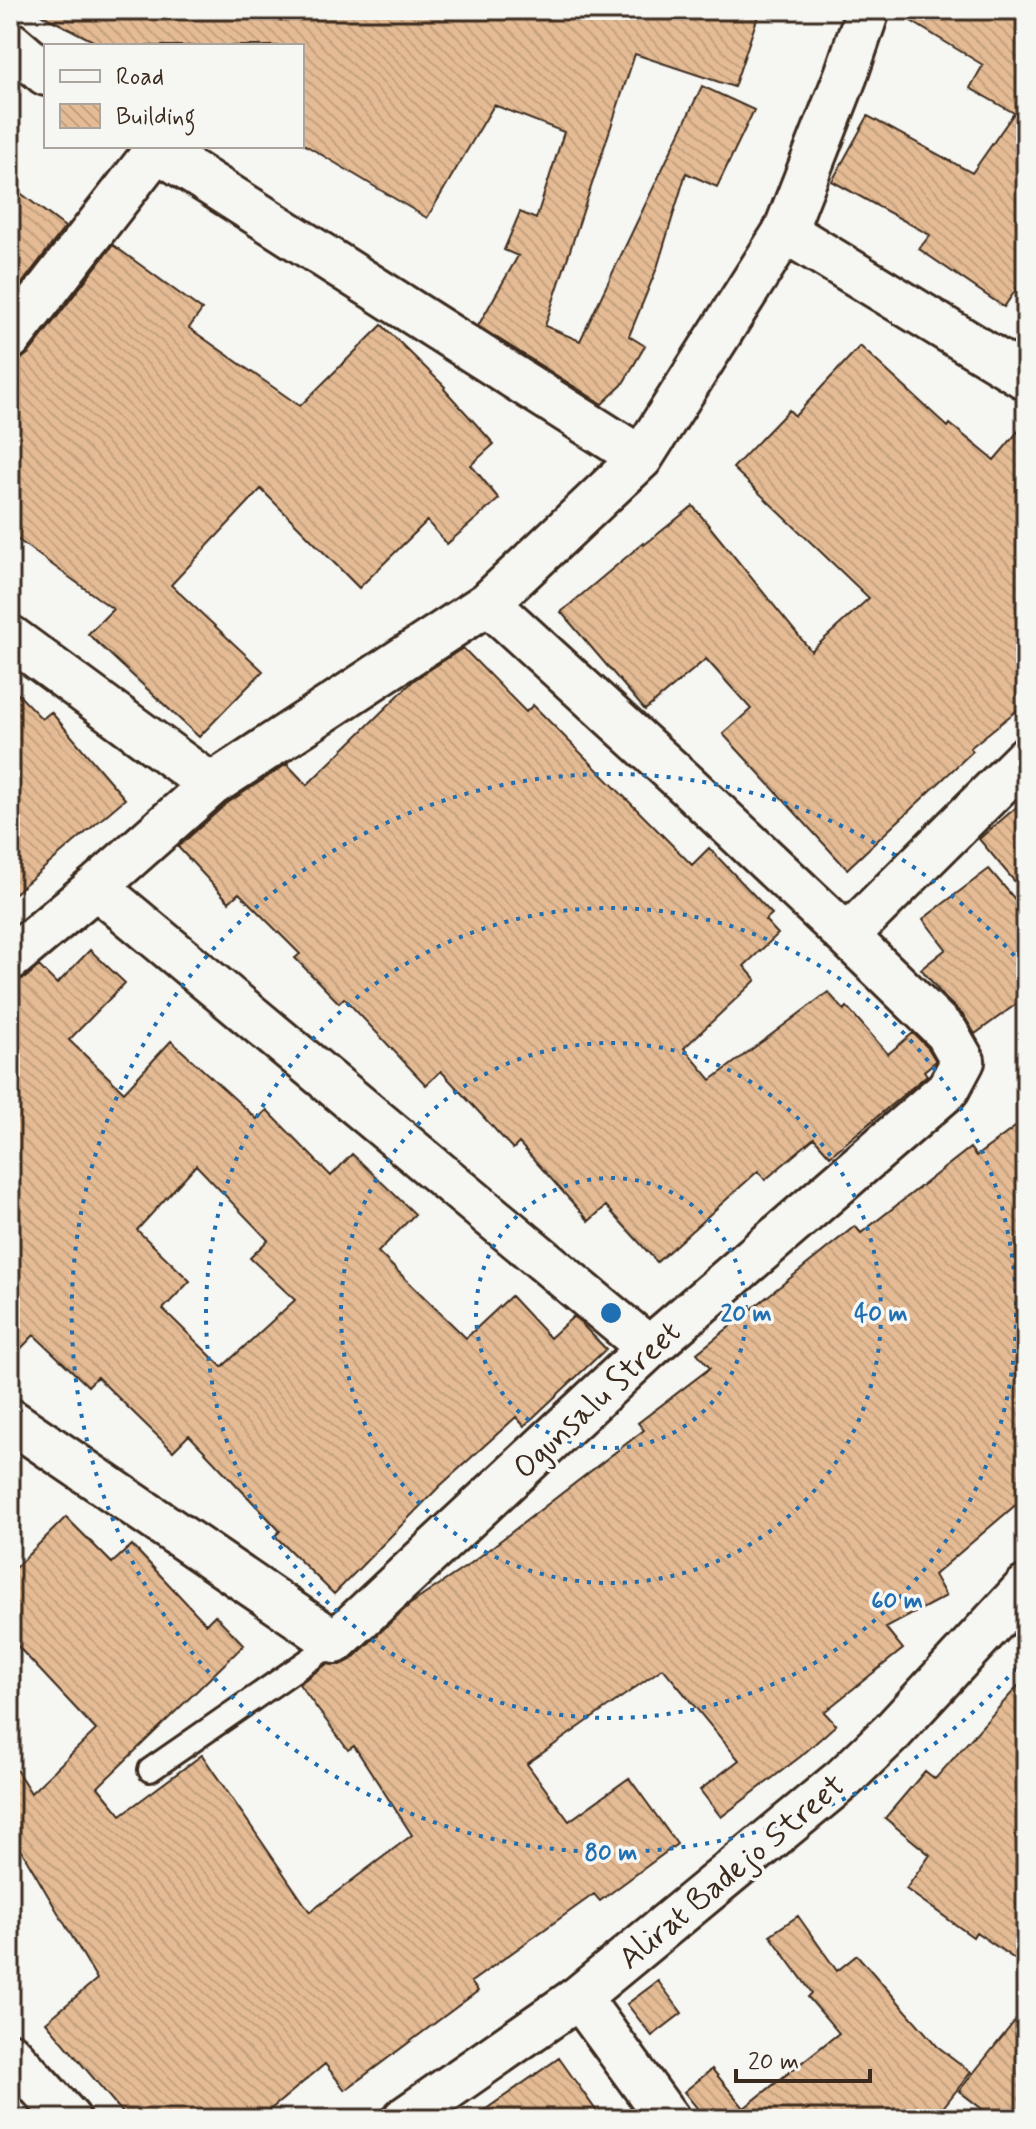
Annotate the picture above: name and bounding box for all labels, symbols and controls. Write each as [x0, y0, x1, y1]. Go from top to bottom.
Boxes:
legend [44, 44, 304, 148]
text: Road [116, 62, 164, 93]
text: Building [116, 102, 196, 136]
centre of rings [597, 1299, 625, 1327]
text: 20 m [720, 1299, 772, 1330]
text: 40 m [854, 1299, 908, 1330]
street label: Ogunsalu Street [505, 1312, 690, 1489]
text: 60 m [871, 1586, 923, 1617]
street label: Alirat Badejo Street [610, 1765, 854, 1980]
text: 80 m [585, 1838, 637, 1869]
scale bar [736, 2033, 870, 2083]
text: 20 m [748, 2047, 799, 2078]

